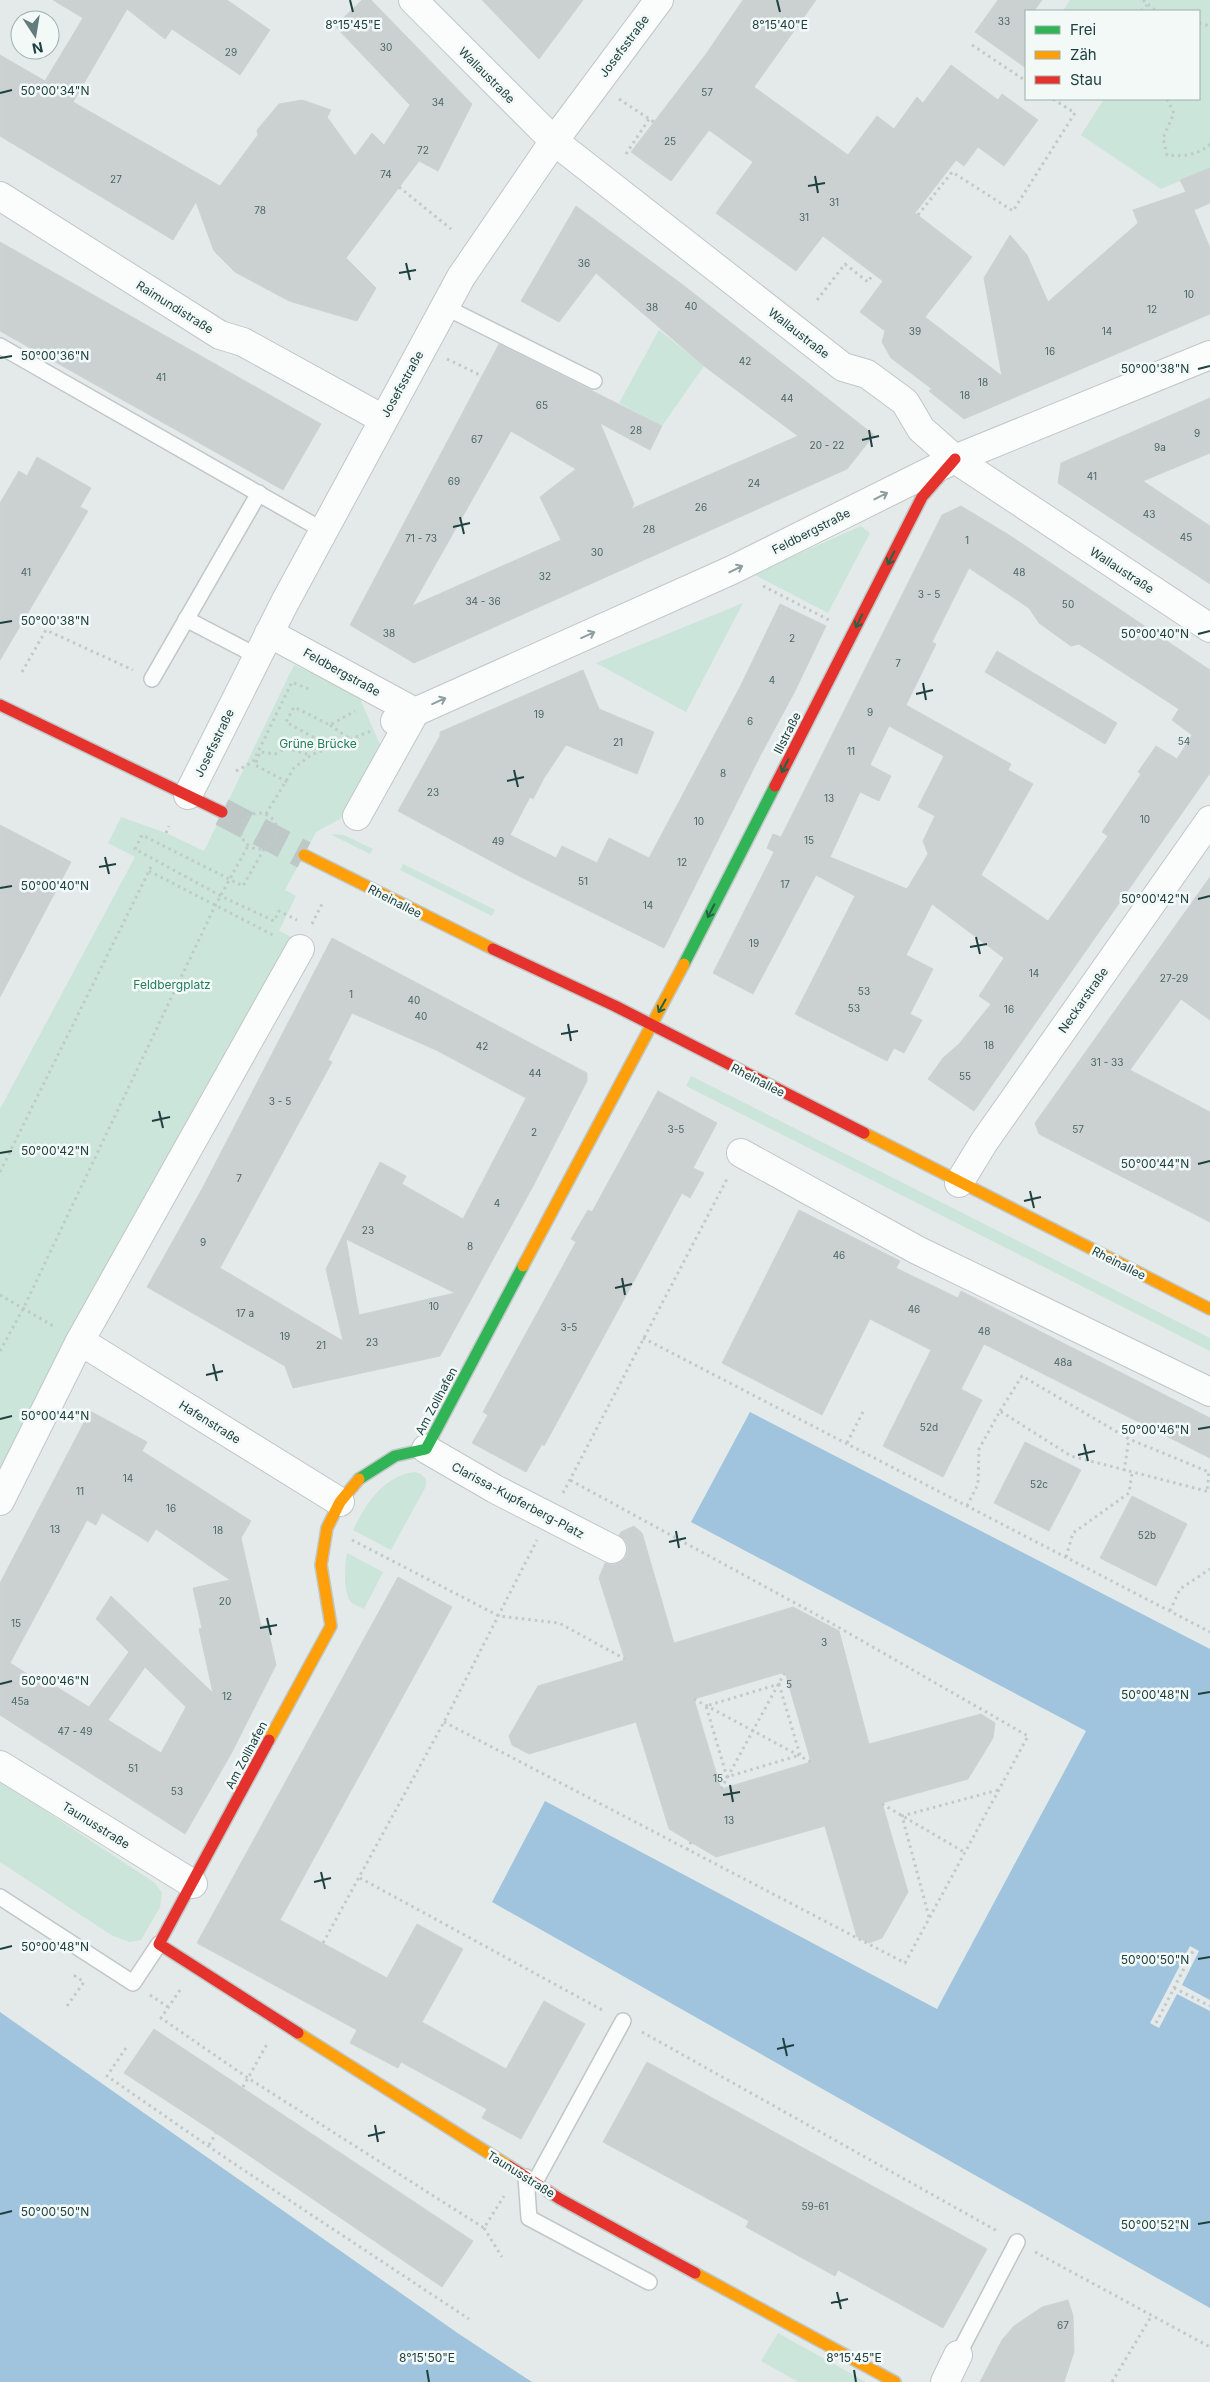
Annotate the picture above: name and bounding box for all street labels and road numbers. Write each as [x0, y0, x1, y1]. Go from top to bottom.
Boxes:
street label: Josefsstraße [596, 12, 652, 80]
street label: Wallaustraße [456, 44, 518, 106]
street label: Raimundistraße [134, 277, 216, 337]
street label: Wallaustraße [765, 304, 833, 362]
street label: Josefsstraße [378, 348, 426, 420]
street label: Feldbergstraße [769, 505, 853, 557]
street label: Wallaustraße [1087, 544, 1157, 596]
street label: Feldbergstraße [301, 645, 383, 699]
street label: Josefsstraße [191, 707, 237, 779]
street label: Illstraße [770, 710, 804, 756]
street label: Rheinallee [366, 881, 424, 921]
street label: Neckarstraße [1055, 964, 1111, 1036]
street label: Rheinallee [729, 1060, 787, 1100]
street label: Rheinallee [1090, 1243, 1148, 1283]
street label: Am Zollhafen [412, 1364, 460, 1438]
street label: Hafenstraße [176, 1397, 244, 1447]
street label: Clarissa-Kupferberg-Platz [449, 1459, 587, 1541]
street label: Am Zollhafen [222, 1718, 270, 1792]
street label: Taunusstraße [59, 1798, 133, 1852]
street label: Taunusstraße [484, 2147, 558, 2201]

